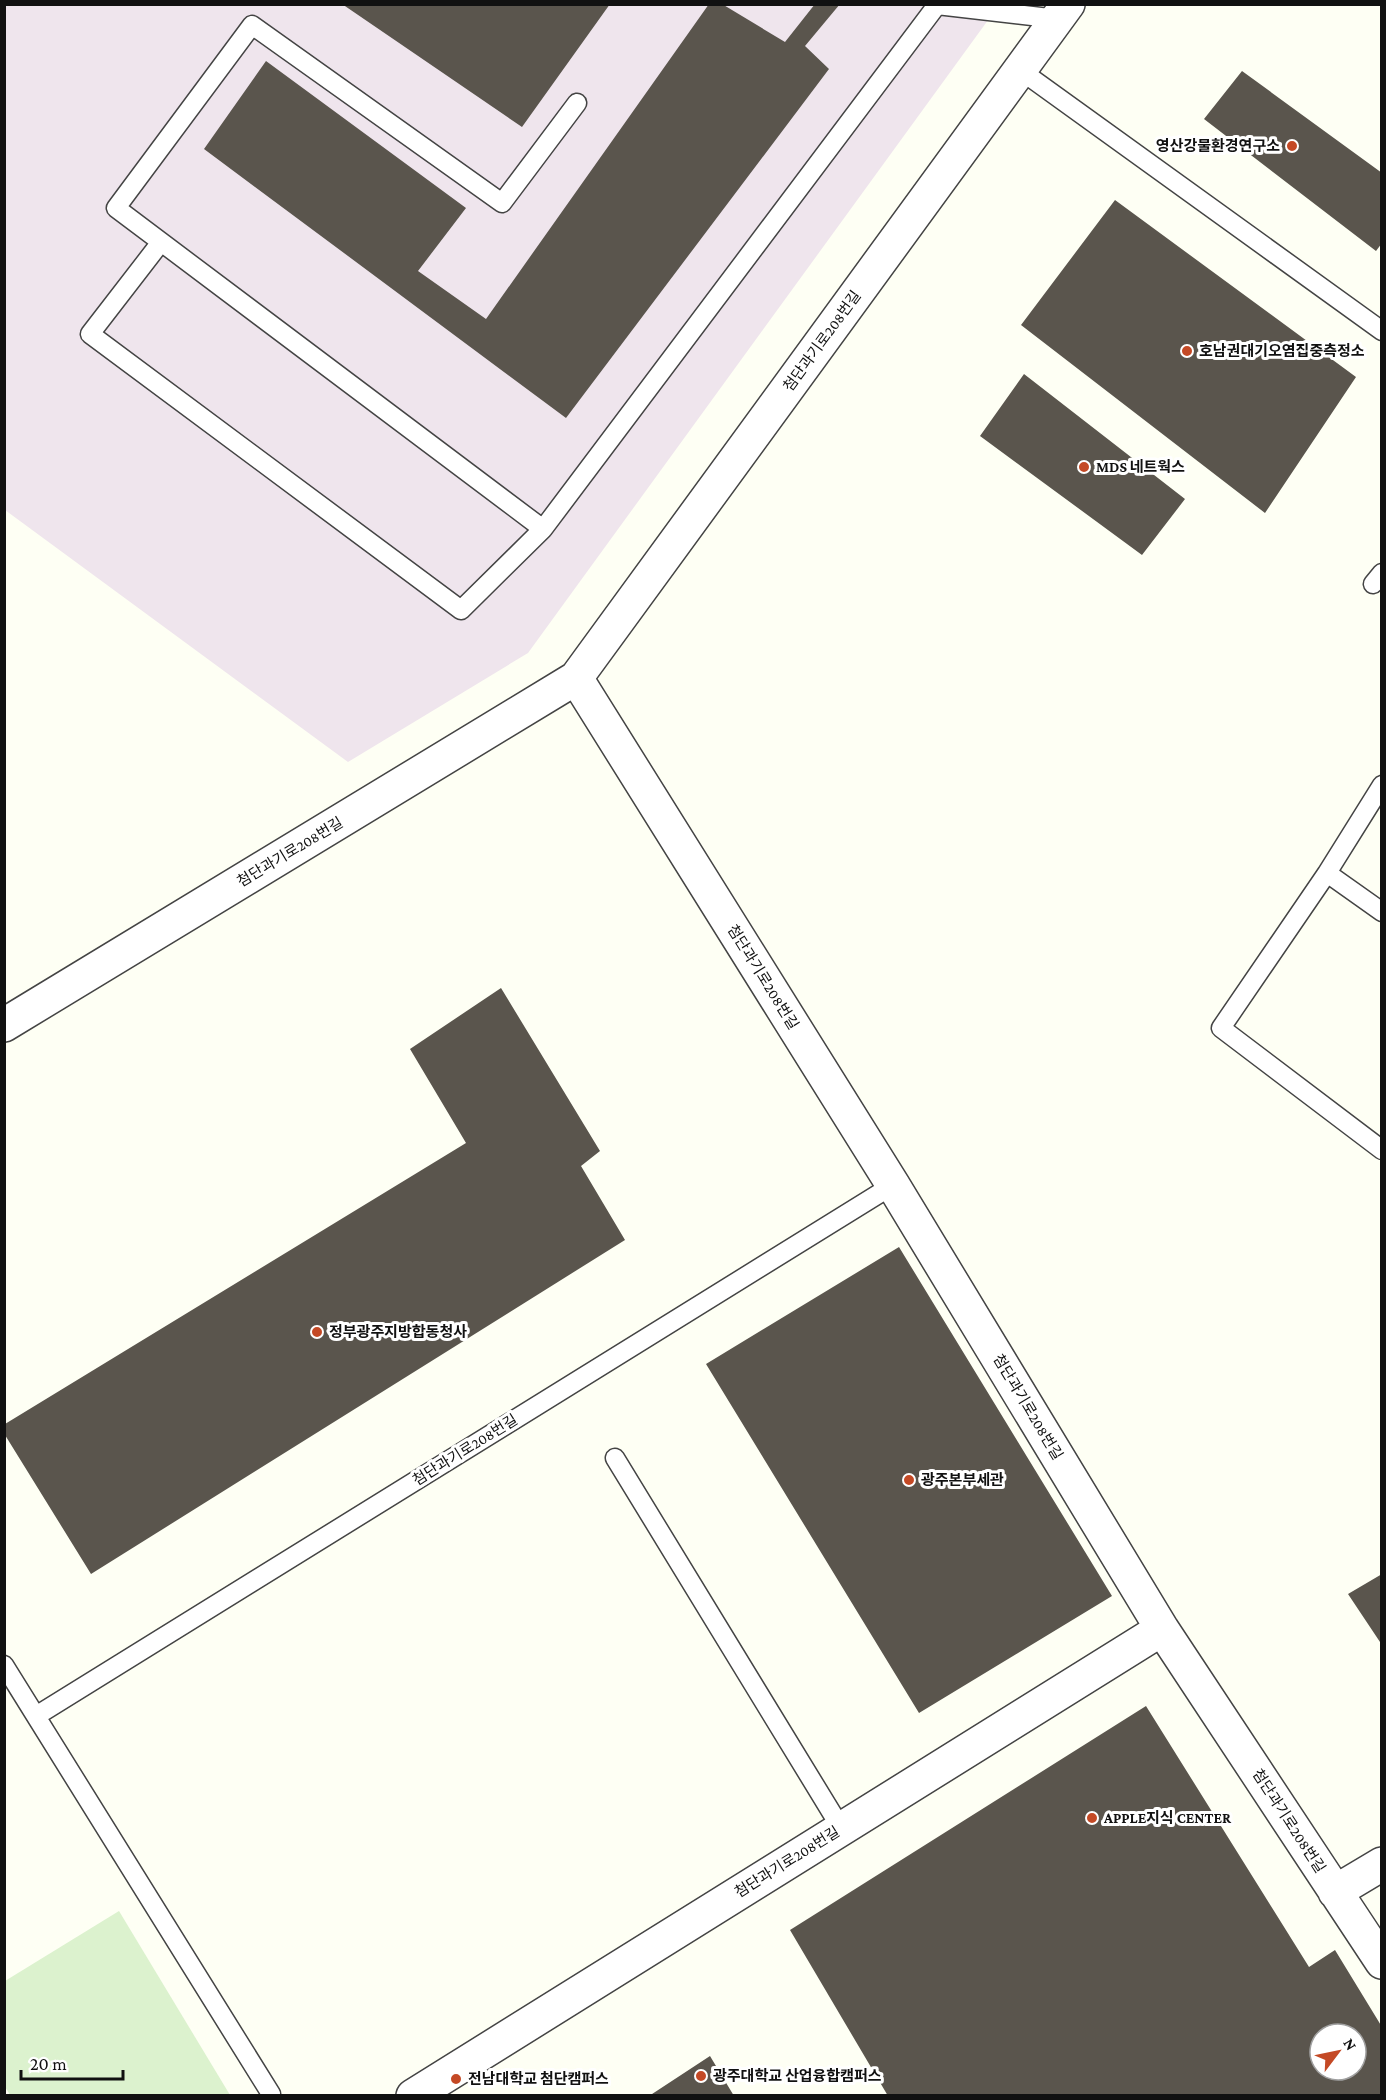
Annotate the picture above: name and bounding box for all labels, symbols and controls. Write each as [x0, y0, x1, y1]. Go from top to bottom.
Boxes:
place label: 영산강물환경연구소 [1156, 137, 1280, 154]
marker: 영산강물환경연구소 [1285, 139, 1299, 153]
street label: 첨단과기로208번길 [780, 288, 864, 394]
place label: 호남권대기오염집중측정소 [1199, 343, 1365, 359]
marker: 호남권대기오염집중측정소 [1180, 344, 1194, 358]
place label: MDS 네트웍스 [1096, 459, 1185, 475]
marker: MDS 네트웍스 [1077, 460, 1091, 474]
street label: 첨단과기로208번길 [234, 814, 346, 890]
street label: 첨단과기로208번길 [724, 922, 802, 1032]
place label: 정부광주지방합동청사 [329, 1323, 467, 1340]
marker: 정부광주지방합동청사 [310, 1325, 324, 1339]
street label: 첨단과기로208번길 [990, 1351, 1066, 1463]
street label: 첨단과기로208번길 [410, 1411, 520, 1489]
place label: 광주본부세관 [921, 1472, 1004, 1488]
marker: 광주본부세관 [902, 1473, 916, 1487]
street label: 첨단과기로208번길 [1250, 1766, 1328, 1876]
place label: APPLE지식 CENTER [1103, 1810, 1232, 1826]
marker: APPLE지식 CENTER [1085, 1811, 1099, 1825]
street label: 첨단과기로208번길 [732, 1823, 842, 1901]
north arrow [1308, 2022, 1368, 2082]
text: N [1340, 2035, 1360, 2054]
scale bar [21, 2043, 123, 2081]
text: 20 m [30, 2054, 67, 2074]
place label: 광주대학교 산업융합캠퍼스 [713, 2067, 882, 2084]
marker: 광주대학교 산업융합캠퍼스 [694, 2069, 708, 2083]
place label: 전남대학교 첨단캠퍼스 [468, 2070, 609, 2087]
marker: 전남대학교 첨단캠퍼스 [449, 2072, 463, 2086]

